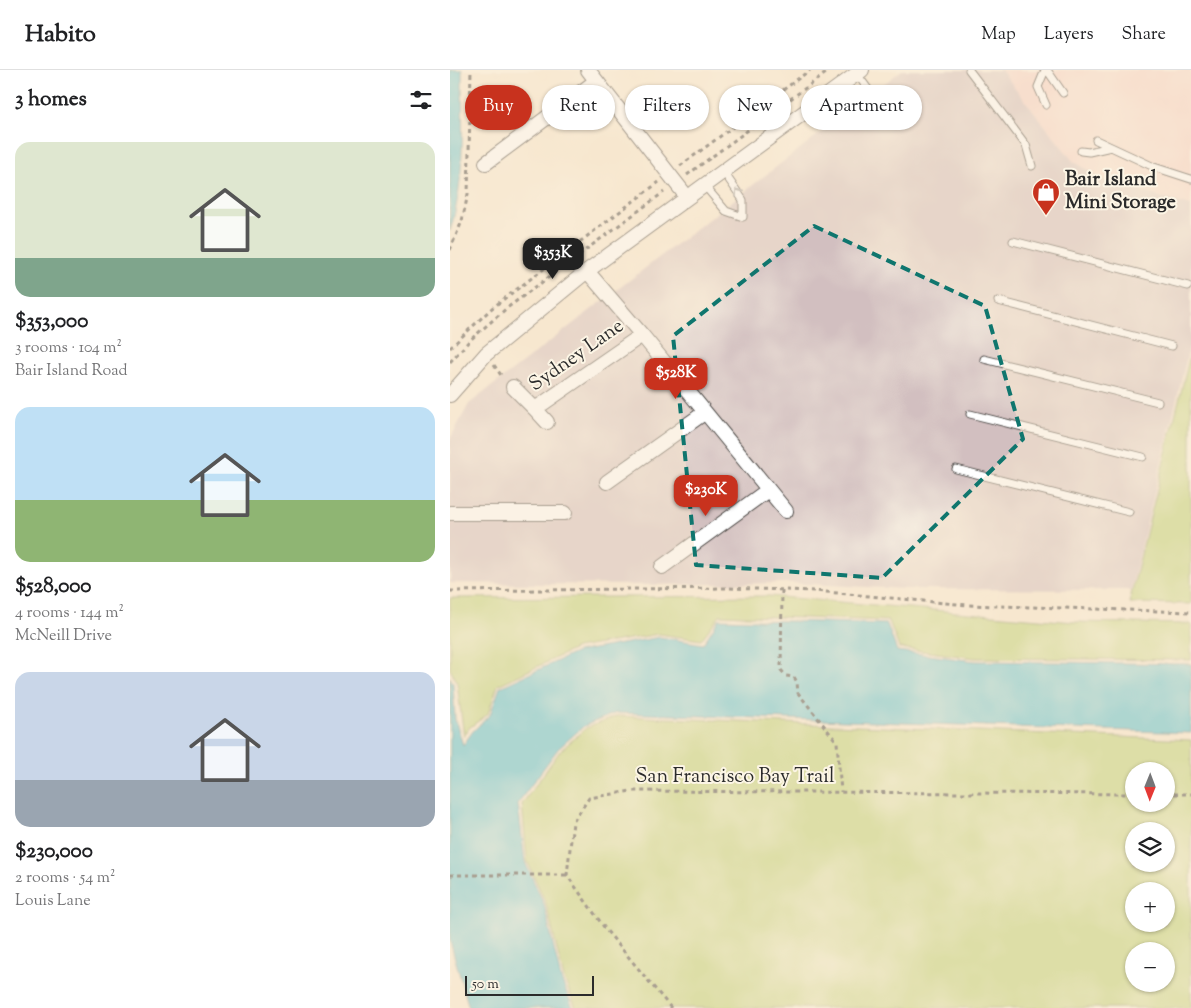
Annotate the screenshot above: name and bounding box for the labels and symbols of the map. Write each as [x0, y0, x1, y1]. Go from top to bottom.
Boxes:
place label: Bair Island Mini Storage [1065, 166, 1176, 218]
shop icon: Bair Island Mini Storage [1031, 177, 1061, 216]
one-way arrow [735, 189, 744, 198]
pin: $353K [518, 238, 588, 280]
street label: Sydney Lane [524, 313, 630, 399]
pin: $528K [641, 358, 711, 400]
pin: $230K [671, 474, 741, 517]
north arrow [1125, 762, 1175, 812]
street label: San Francisco Bay Trail [635, 763, 835, 792]
scale bar [465, 973, 594, 996]

